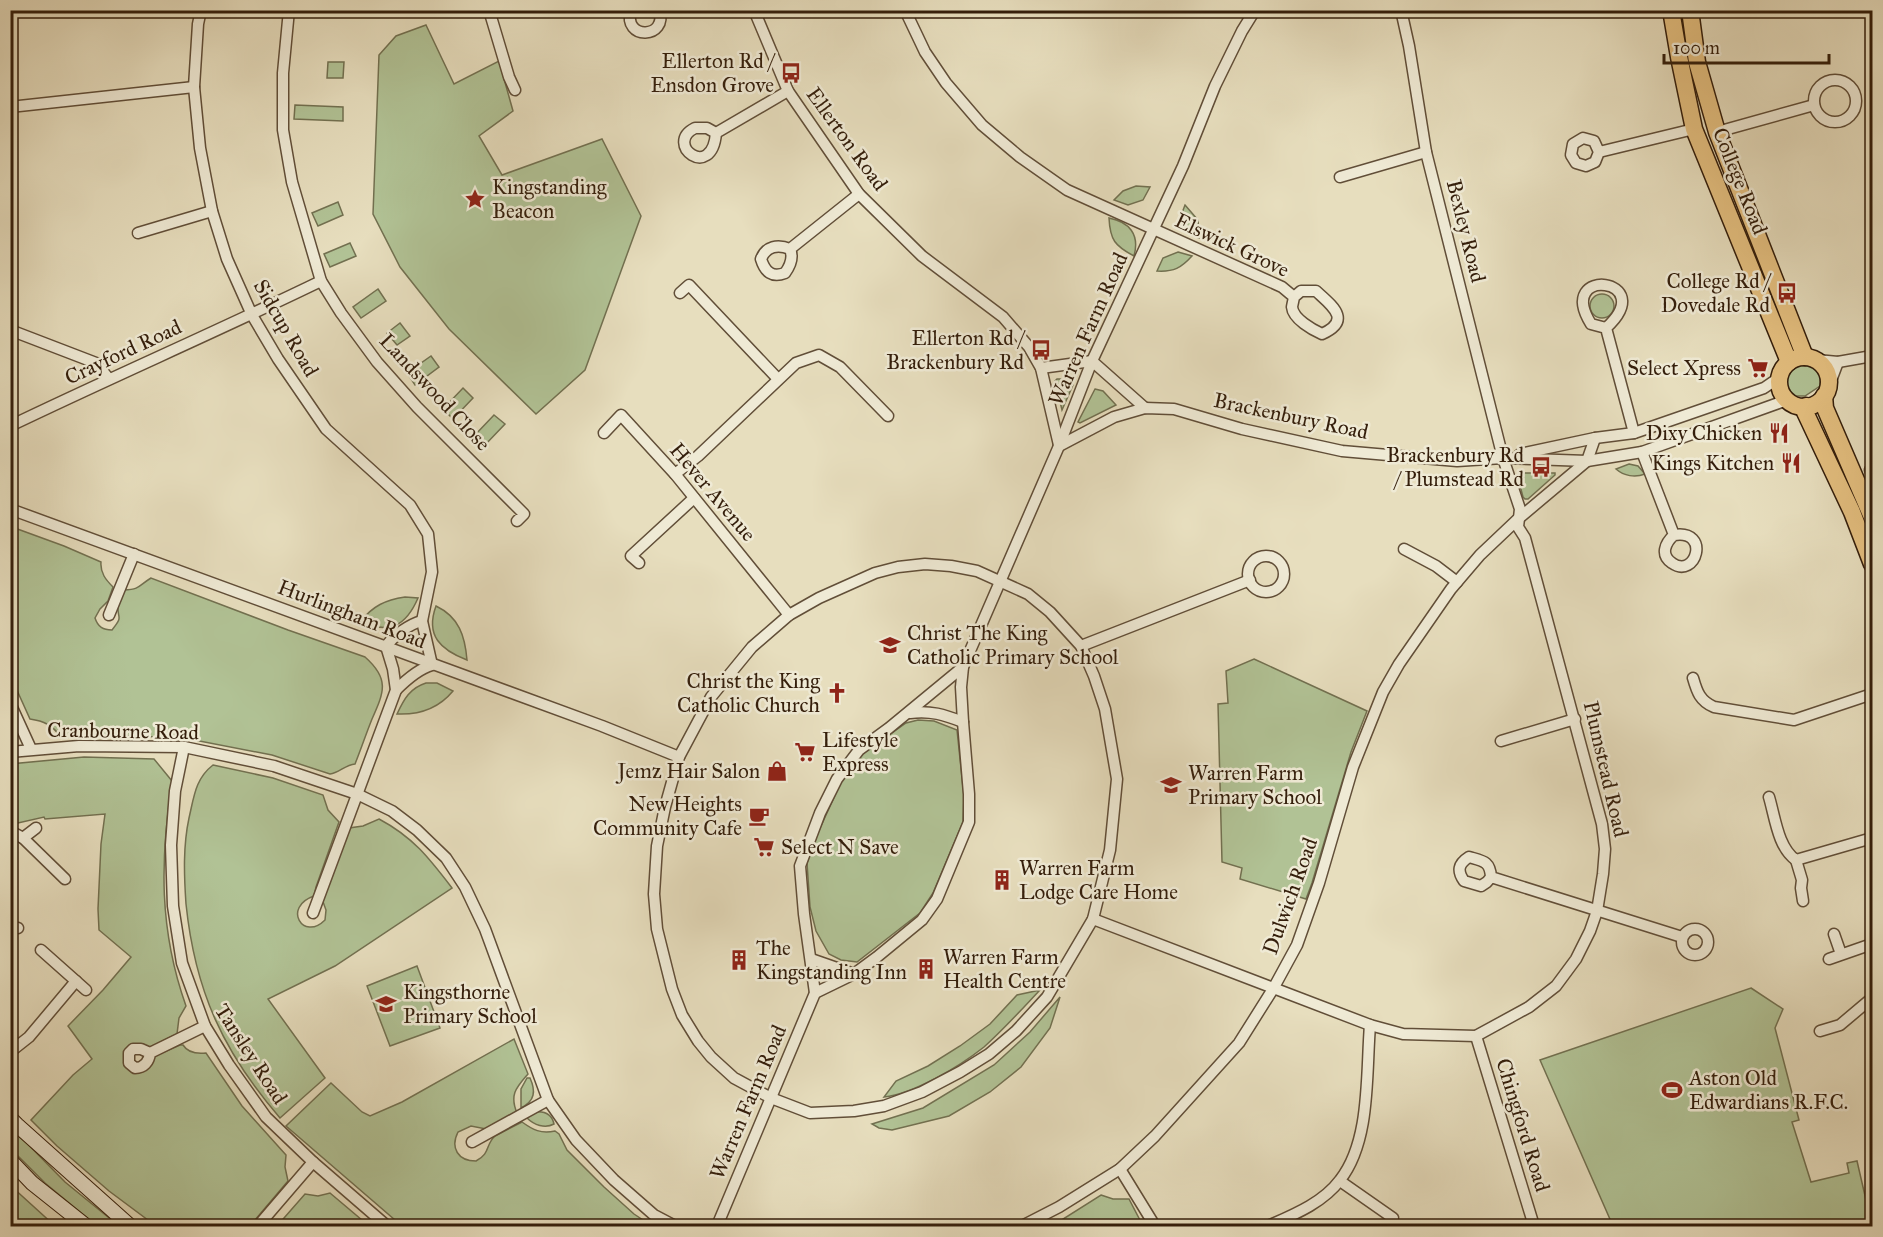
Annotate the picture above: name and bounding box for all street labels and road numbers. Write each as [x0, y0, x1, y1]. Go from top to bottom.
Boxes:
street label: Ellerton Road [801, 82, 894, 196]
street label: College Road [1707, 124, 1773, 239]
street label: Bexley Road [1441, 177, 1491, 286]
street label: Elswick Grove [1171, 207, 1294, 283]
street label: Warren Farm Road [1043, 248, 1134, 410]
street label: Sidcup Road [248, 275, 325, 382]
street label: Crayford Road [60, 313, 186, 390]
street label: Landswood Close [374, 328, 496, 456]
street label: Brackenbury Road [1211, 387, 1371, 445]
street label: Hever Avenue [664, 437, 762, 547]
street label: Hurlingham Road [274, 574, 430, 654]
street label: Plumstead Road [1578, 698, 1634, 840]
street label: Cranbourne Road [47, 717, 200, 745]
street label: Dulwich Road [1257, 834, 1323, 958]
street label: Tansley Road [209, 999, 293, 1109]
street label: Warren Farm Road [704, 1021, 792, 1183]
street label: Chingford Road [1490, 1055, 1556, 1195]

